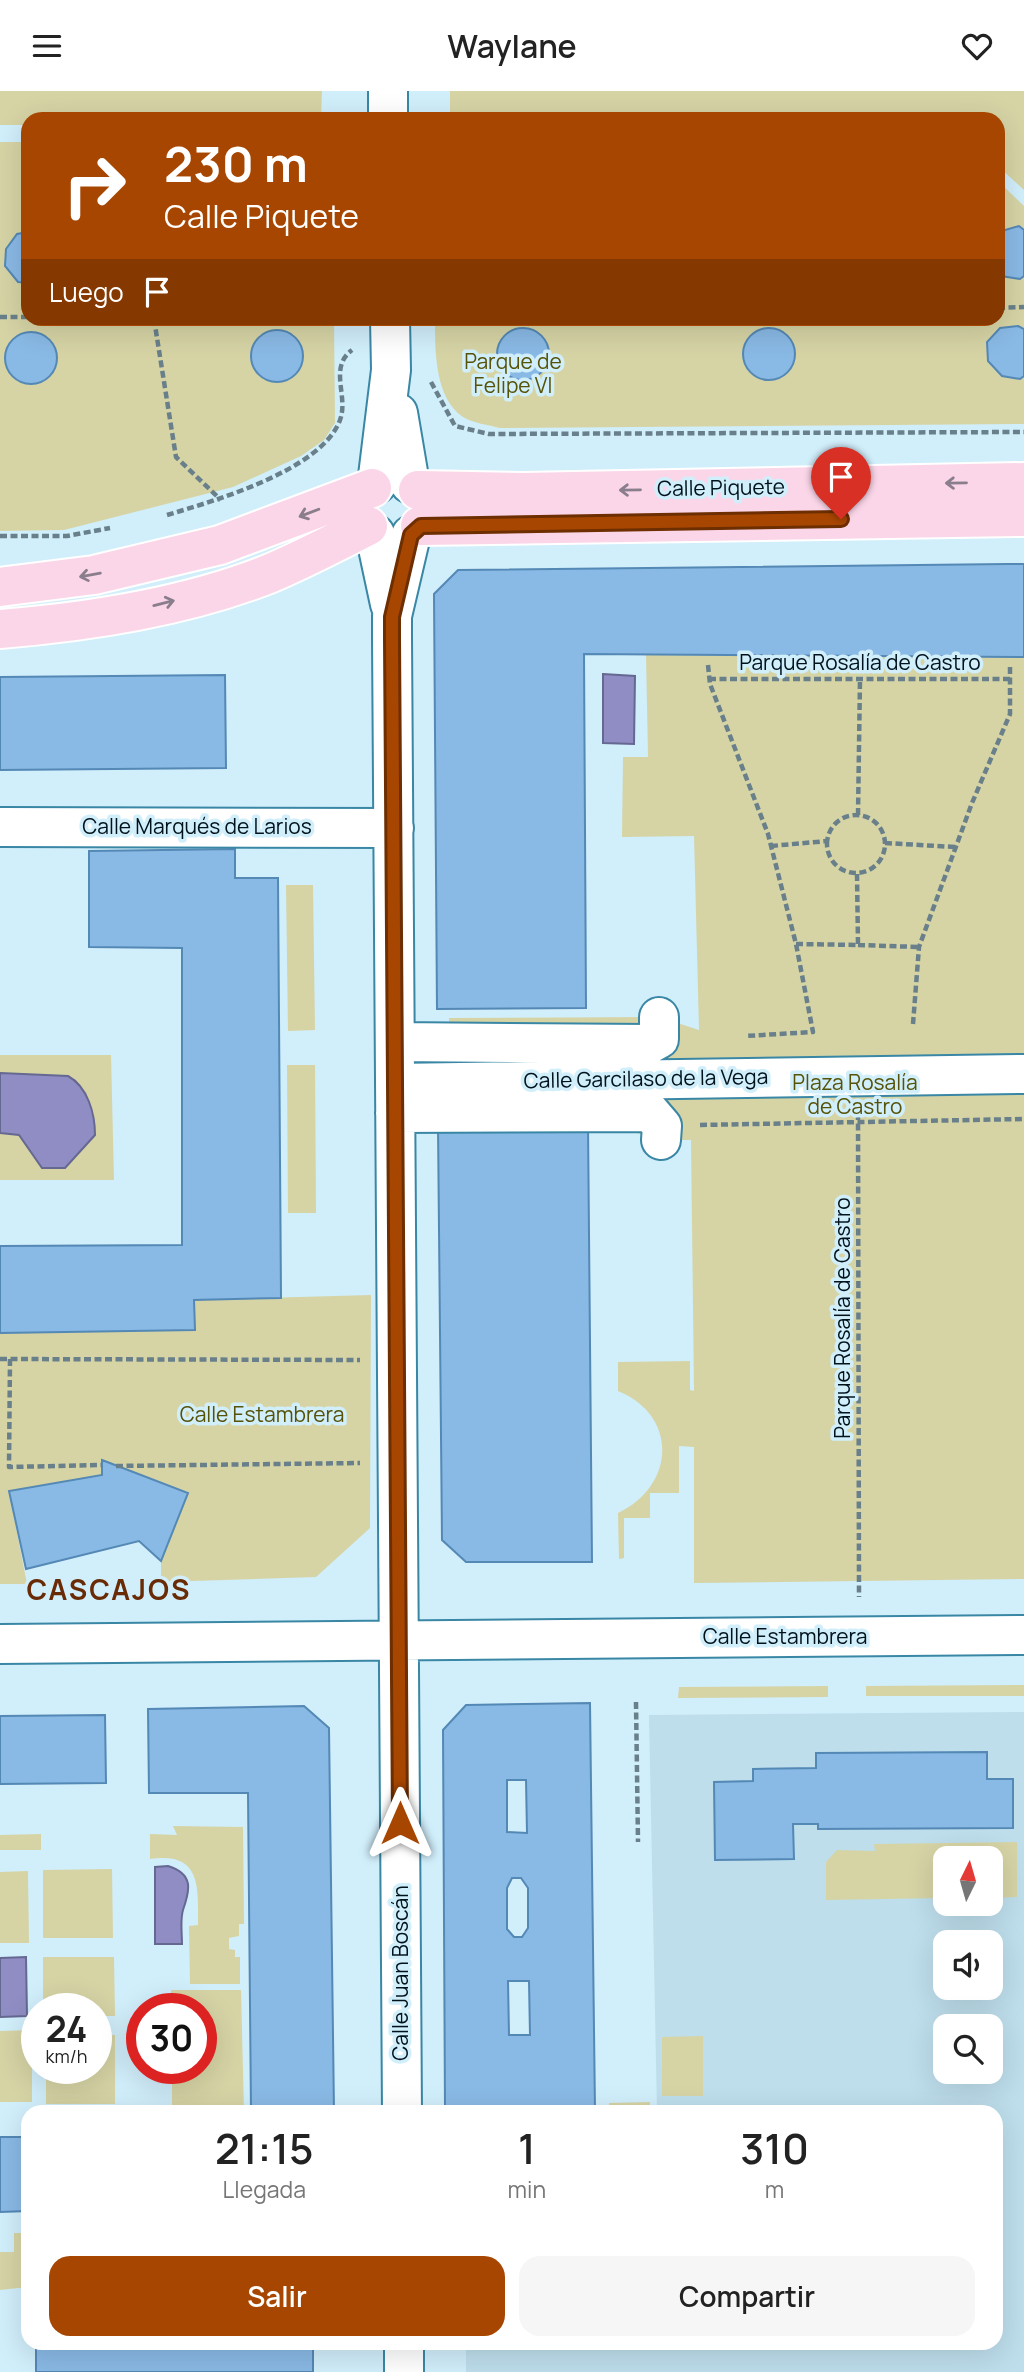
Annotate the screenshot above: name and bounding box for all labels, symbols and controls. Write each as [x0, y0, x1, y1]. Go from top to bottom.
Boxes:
text: Waylane [447, 24, 577, 68]
icon: menu [28, 27, 66, 65]
icon: heart [958, 27, 996, 65]
text: 230 m [164, 130, 308, 197]
icon: right [49, 140, 140, 231]
text: Calle Piquete [164, 194, 359, 238]
icon: arrive [138, 273, 176, 311]
text: Luego [49, 274, 124, 310]
park label: Parque de Felipe VI [464, 347, 562, 399]
pin [811, 447, 871, 519]
icon: arrive [822, 458, 860, 496]
street label: Calle Piquete [657, 472, 785, 502]
one-way arrow [945, 476, 968, 490]
one-way arrow [619, 483, 642, 497]
one-way arrow [298, 507, 320, 520]
one-way arrow [79, 569, 102, 582]
one-way arrow [152, 596, 175, 609]
street label: Parque Rosalía de Castro [739, 648, 981, 676]
street label: Calle Marqués de Larios [82, 812, 312, 840]
street label: Calle Garcilaso de la Vega [523, 1062, 769, 1094]
park label: Plaza Rosalía de Castro [792, 1068, 918, 1120]
street label: Parque Rosalía de Castro [828, 1197, 856, 1439]
park label: Calle Estambrera [180, 1400, 344, 1428]
district label: CASCAJOS [26, 1570, 192, 1608]
street label: Calle Estambrera [703, 1622, 867, 1650]
position arrow [363, 1786, 437, 1860]
north arrow [933, 1846, 1003, 1916]
map controls [933, 1846, 1003, 2084]
street label: Calle Juan Boscán [386, 1885, 414, 2061]
button: sound [933, 1930, 1003, 2000]
speed limit sign: 30 [126, 1993, 217, 2084]
text: 24 [46, 2005, 87, 2053]
button: search [933, 2014, 1003, 2084]
text: km/h [46, 2044, 87, 2068]
text: 21:15 [215, 2119, 313, 2177]
text: 1 [518, 2119, 536, 2177]
text: 310 [740, 2119, 809, 2177]
text: Llegada [223, 2173, 306, 2205]
text: min [508, 2173, 546, 2205]
text: m [765, 2173, 784, 2205]
button: Salir [49, 2256, 505, 2336]
button: Compartir [519, 2256, 975, 2336]

